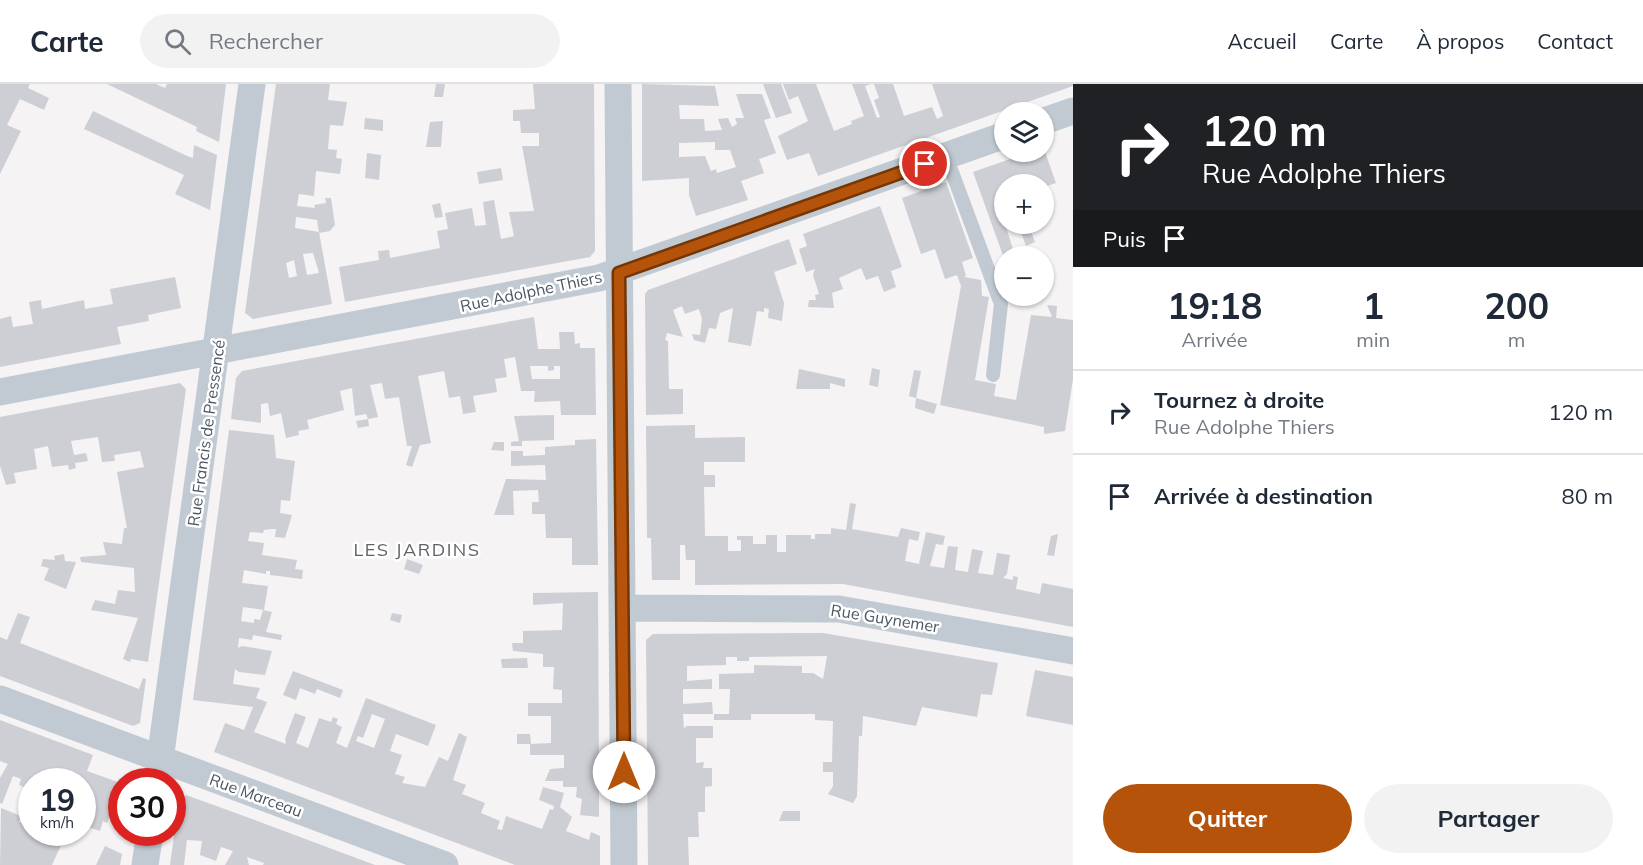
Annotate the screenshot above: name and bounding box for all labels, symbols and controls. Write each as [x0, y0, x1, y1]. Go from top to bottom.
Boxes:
search box [140, 14, 560, 68]
text: Carte [30, 24, 104, 59]
icon: search [161, 25, 194, 58]
text: Rechercher [209, 27, 323, 55]
text: Accueil [1227, 28, 1297, 54]
text: Carte [1330, 28, 1383, 54]
text: À propos [1416, 28, 1504, 54]
text: Contact [1537, 28, 1613, 54]
map controls [994, 102, 1054, 306]
button: layers [994, 102, 1054, 162]
text: 120 m [1202, 104, 1327, 157]
icon: right [1103, 108, 1181, 186]
pin [899, 138, 950, 189]
icon: arrive [908, 147, 941, 180]
text: Rue Adolphe Thiers [1202, 156, 1446, 190]
button: + [994, 174, 1054, 234]
icon: arrive [1158, 222, 1191, 255]
text: Puis [1103, 225, 1146, 253]
button: − [994, 246, 1054, 306]
street label: Rue Adolphe Thiers [458, 266, 604, 316]
text: 19:18 [1167, 283, 1262, 328]
text: 1 [1362, 283, 1384, 328]
text: 200 [1484, 283, 1549, 328]
text: Arrivée [1182, 327, 1248, 352]
text: min [1356, 327, 1390, 352]
text: m [1508, 327, 1525, 352]
street label: Rue Francis de Pressencé [183, 338, 229, 528]
text: Tournez à droite [1154, 386, 1324, 414]
icon: right [1103, 396, 1136, 429]
text: 120 m [1548, 398, 1613, 426]
text: Rue Adolphe Thiers [1154, 414, 1335, 439]
icon: arrive [1103, 480, 1136, 513]
text: Arrivée à destination [1154, 482, 1373, 510]
text: 80 m [1562, 482, 1613, 510]
district label: LES JARDINS [353, 538, 481, 561]
street label: Rue Guynemer [829, 600, 941, 636]
position arrow [592, 740, 656, 804]
speed limit sign: 30 [108, 768, 186, 846]
street label: Rue Marceau [207, 769, 305, 821]
text: 19 [39, 781, 75, 819]
button: Quitter [1103, 784, 1352, 853]
button: Partager [1364, 784, 1613, 853]
text: km/h [40, 813, 74, 832]

